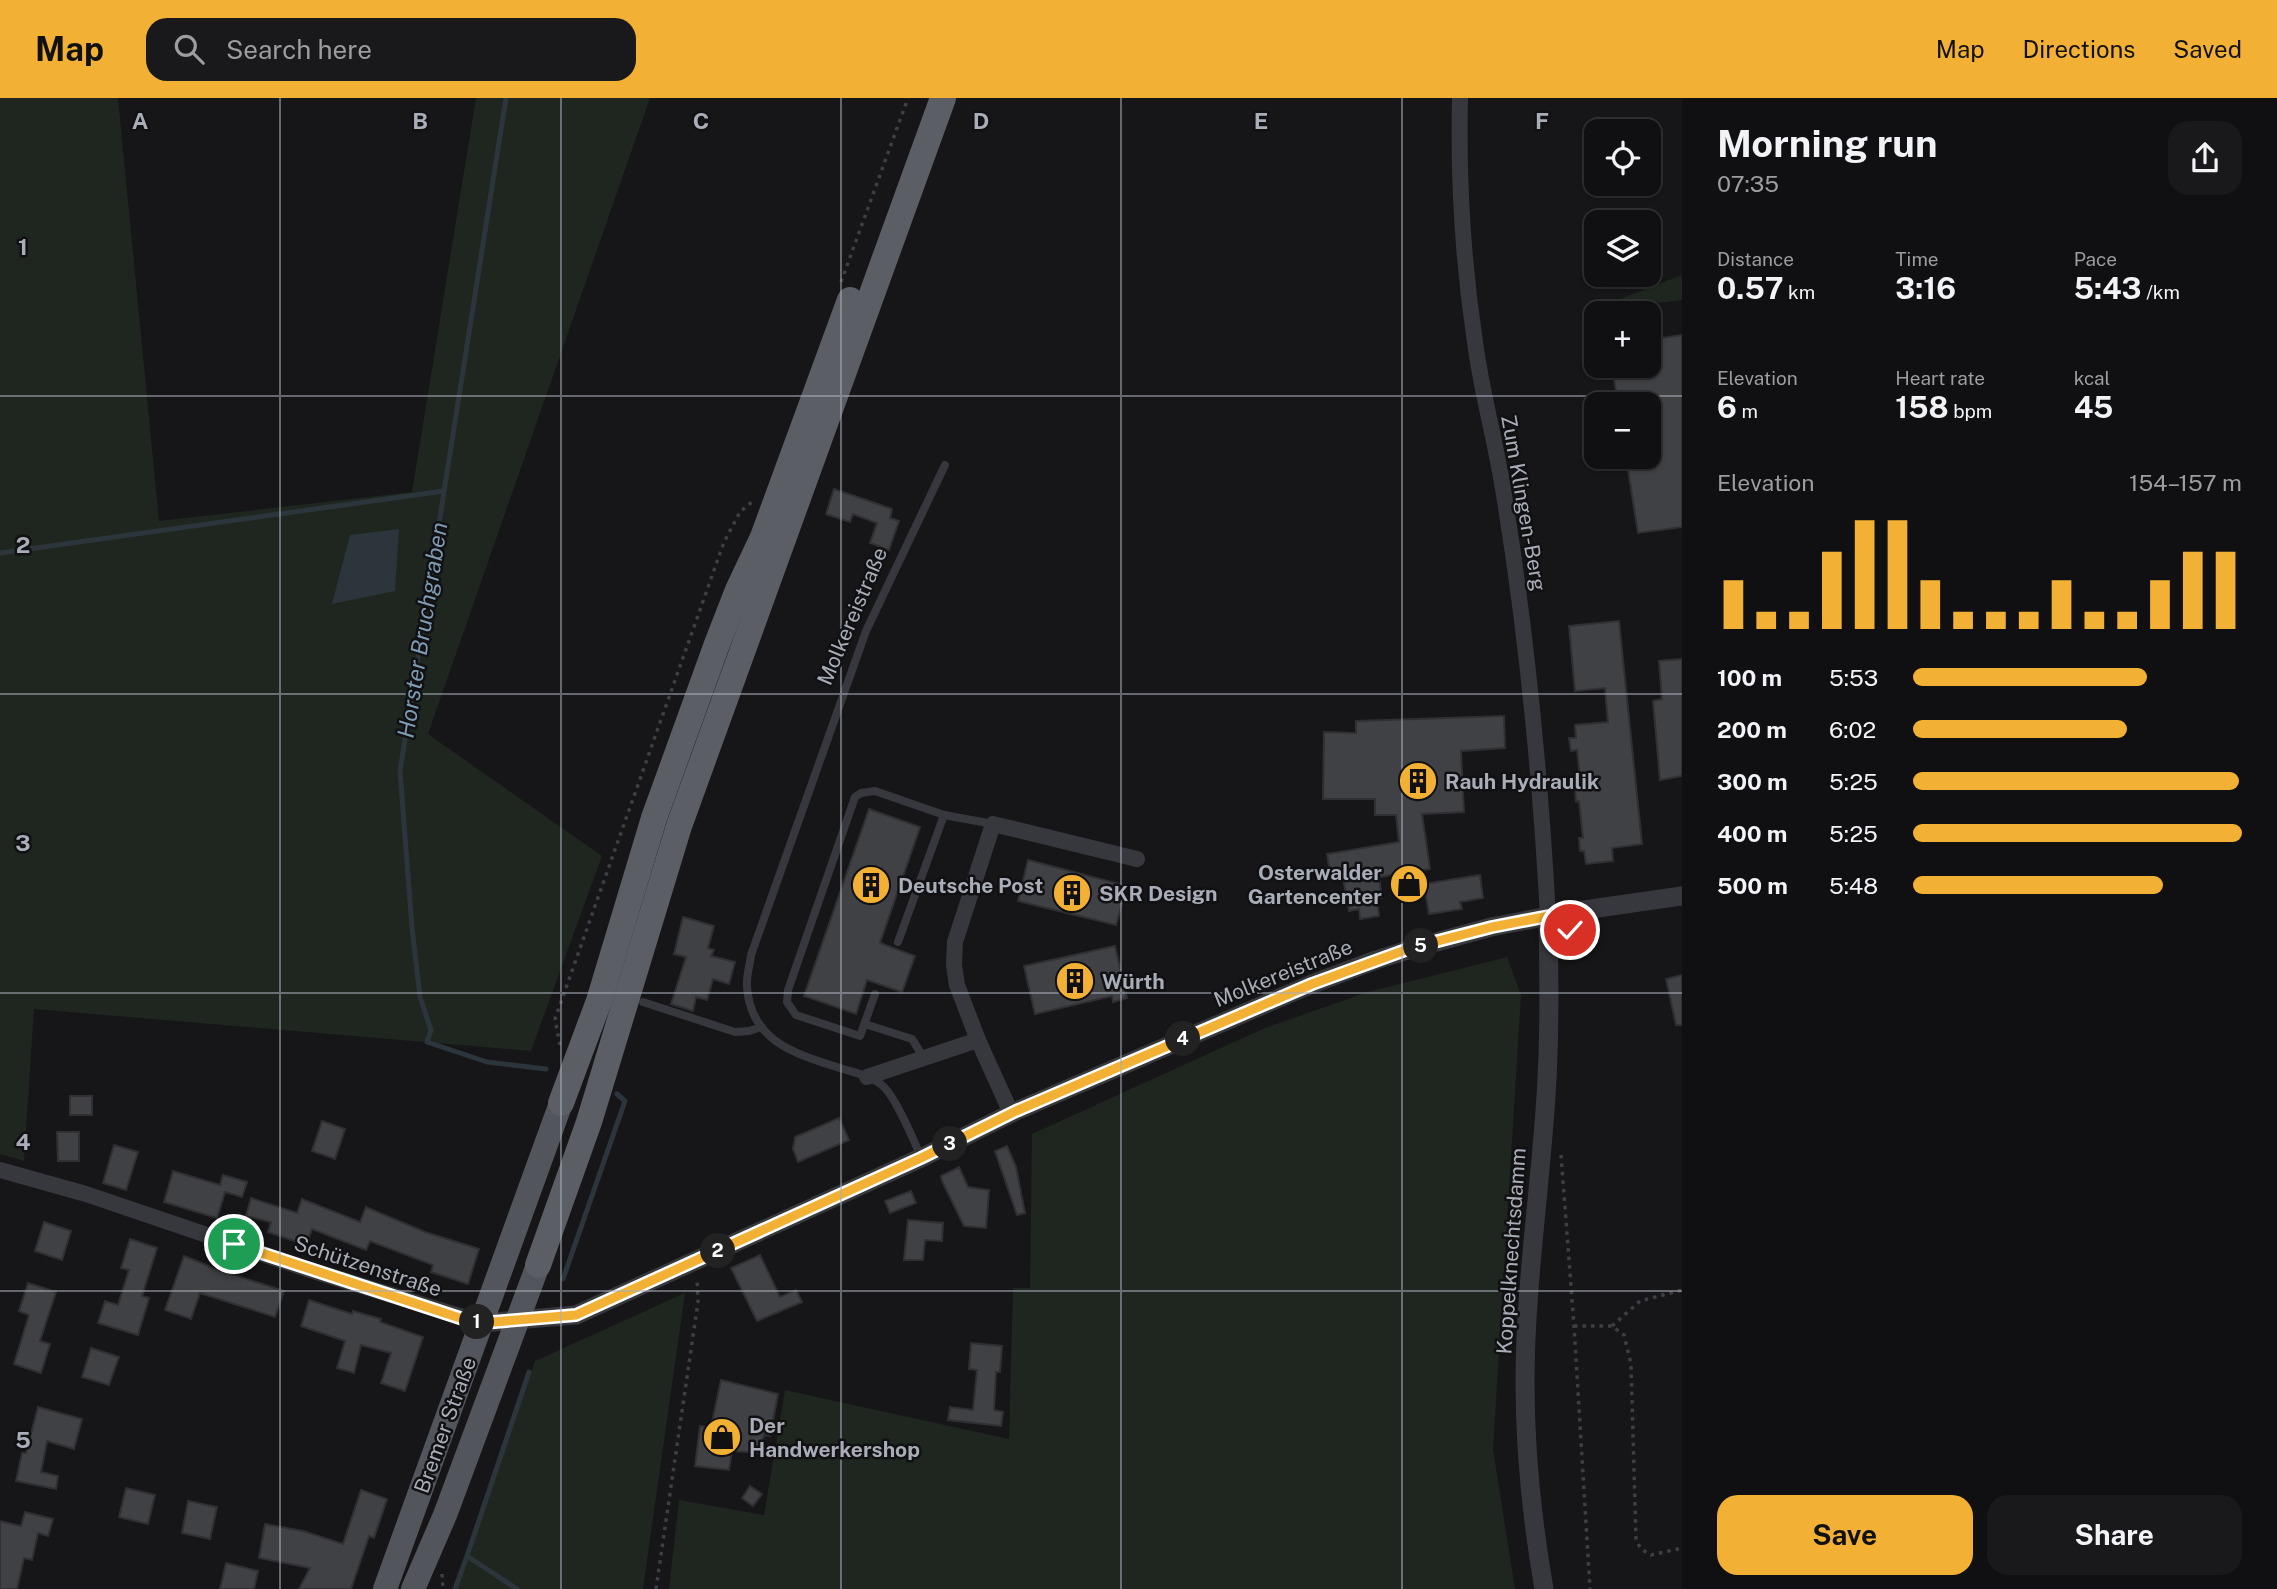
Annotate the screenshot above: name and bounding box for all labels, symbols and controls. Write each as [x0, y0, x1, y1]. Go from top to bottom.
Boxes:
search box [146, 18, 636, 81]
text: Map [35, 30, 104, 68]
icon: search [170, 30, 208, 68]
text: Search here [226, 34, 372, 65]
text: Map [1936, 35, 1985, 63]
text: Directions [2023, 35, 2135, 63]
text: Saved [2173, 35, 2242, 63]
text: A [132, 107, 149, 134]
text: B [412, 107, 428, 134]
text: C [693, 107, 709, 134]
text: D [973, 107, 989, 134]
text: E [1254, 107, 1268, 134]
text: F [1535, 107, 1549, 134]
map controls [1584, 119, 1661, 469]
button: locate [1584, 119, 1661, 196]
text: Morning run [1717, 121, 1938, 166]
button: share [2168, 121, 2242, 195]
text: 07:35 [1717, 170, 1779, 197]
button: layers [1584, 210, 1661, 287]
text: 1 [18, 233, 28, 260]
text: Distance [1717, 248, 1794, 270]
text: Time [1895, 248, 1939, 270]
text: Pace [2074, 248, 2117, 270]
text: 0.57 [1717, 270, 1783, 306]
text: 3:16 [1895, 270, 1956, 306]
text: 5:43 [2074, 270, 2142, 306]
text: km [1783, 281, 1815, 303]
text: /km [2142, 281, 2180, 303]
button: + [1584, 301, 1661, 378]
text: Elevation [1717, 367, 1798, 389]
text: Heart rate [1895, 367, 1985, 389]
text: kcal [2074, 367, 2110, 389]
text: 6 [1717, 389, 1737, 425]
text: 158 [1895, 389, 1949, 425]
text: 45 [2074, 389, 2113, 425]
button: − [1584, 392, 1661, 469]
text: m [1737, 400, 1758, 422]
text: bpm [1949, 400, 1992, 422]
street label: Zum Klingen-Berg [1496, 413, 1552, 593]
text: Elevation [1717, 469, 1815, 496]
text: 154–157 m [2129, 469, 2242, 496]
water label: Horster Bruchgraben [392, 520, 452, 740]
text: 2 [16, 531, 30, 558]
street label: Molkereistraße [812, 543, 892, 689]
text: 100 m [1717, 664, 1782, 691]
text: 5:53 [1829, 664, 1878, 691]
text: 200 m [1717, 716, 1787, 743]
text: 6:02 [1829, 716, 1876, 743]
building icon: Rauh Hydraulik [1397, 760, 1439, 802]
text: 300 m [1717, 768, 1788, 795]
text: 5:25 [1829, 768, 1878, 795]
place label: Rauh Hydraulik [1445, 769, 1599, 794]
text: 400 m [1717, 820, 1787, 847]
text: 5:25 [1829, 820, 1878, 847]
text: 3 [15, 829, 31, 856]
place label: Osterwalder Gartencenter [1248, 860, 1382, 909]
shop icon: Osterwalder Gartencenter [1388, 863, 1430, 905]
building icon: Deutsche Post [850, 864, 892, 906]
building icon: SKR Design [1051, 872, 1093, 914]
text: 500 m [1717, 872, 1788, 899]
text: 5:48 [1829, 872, 1878, 899]
place label: Deutsche Post [898, 873, 1043, 898]
place label: SKR Design [1099, 881, 1217, 906]
pin [1540, 900, 1600, 960]
icon: check [1551, 911, 1589, 949]
pin: 5 [1404, 928, 1438, 964]
street label: Molkereistraße [1210, 934, 1356, 1012]
text: 5 [1414, 934, 1427, 956]
building icon: Würth [1054, 960, 1096, 1002]
place label: Würth [1102, 969, 1165, 994]
pin: 4 [1166, 1021, 1200, 1056]
text: 4 [1176, 1027, 1189, 1049]
pin: 3 [932, 1126, 968, 1162]
text: 4 [15, 1128, 31, 1155]
text: 3 [943, 1132, 956, 1154]
street label: Koppelknechtsdamm [1491, 1147, 1531, 1355]
pin [204, 1214, 264, 1274]
icon: arrive [215, 1225, 253, 1263]
street label: Schützenstraße [291, 1230, 445, 1302]
pin: 2 [700, 1234, 736, 1268]
text: 2 [711, 1239, 724, 1261]
pin: 1 [460, 1304, 494, 1340]
text: 1 [472, 1310, 481, 1332]
street label: Bremer Straße [409, 1354, 481, 1496]
place label: Der Handwerkershop [749, 1413, 920, 1462]
shop icon: Der Handwerkershop [701, 1416, 743, 1458]
text: 5 [15, 1426, 31, 1453]
button: Save [1717, 1495, 1973, 1575]
button: Share [1987, 1495, 2242, 1575]

